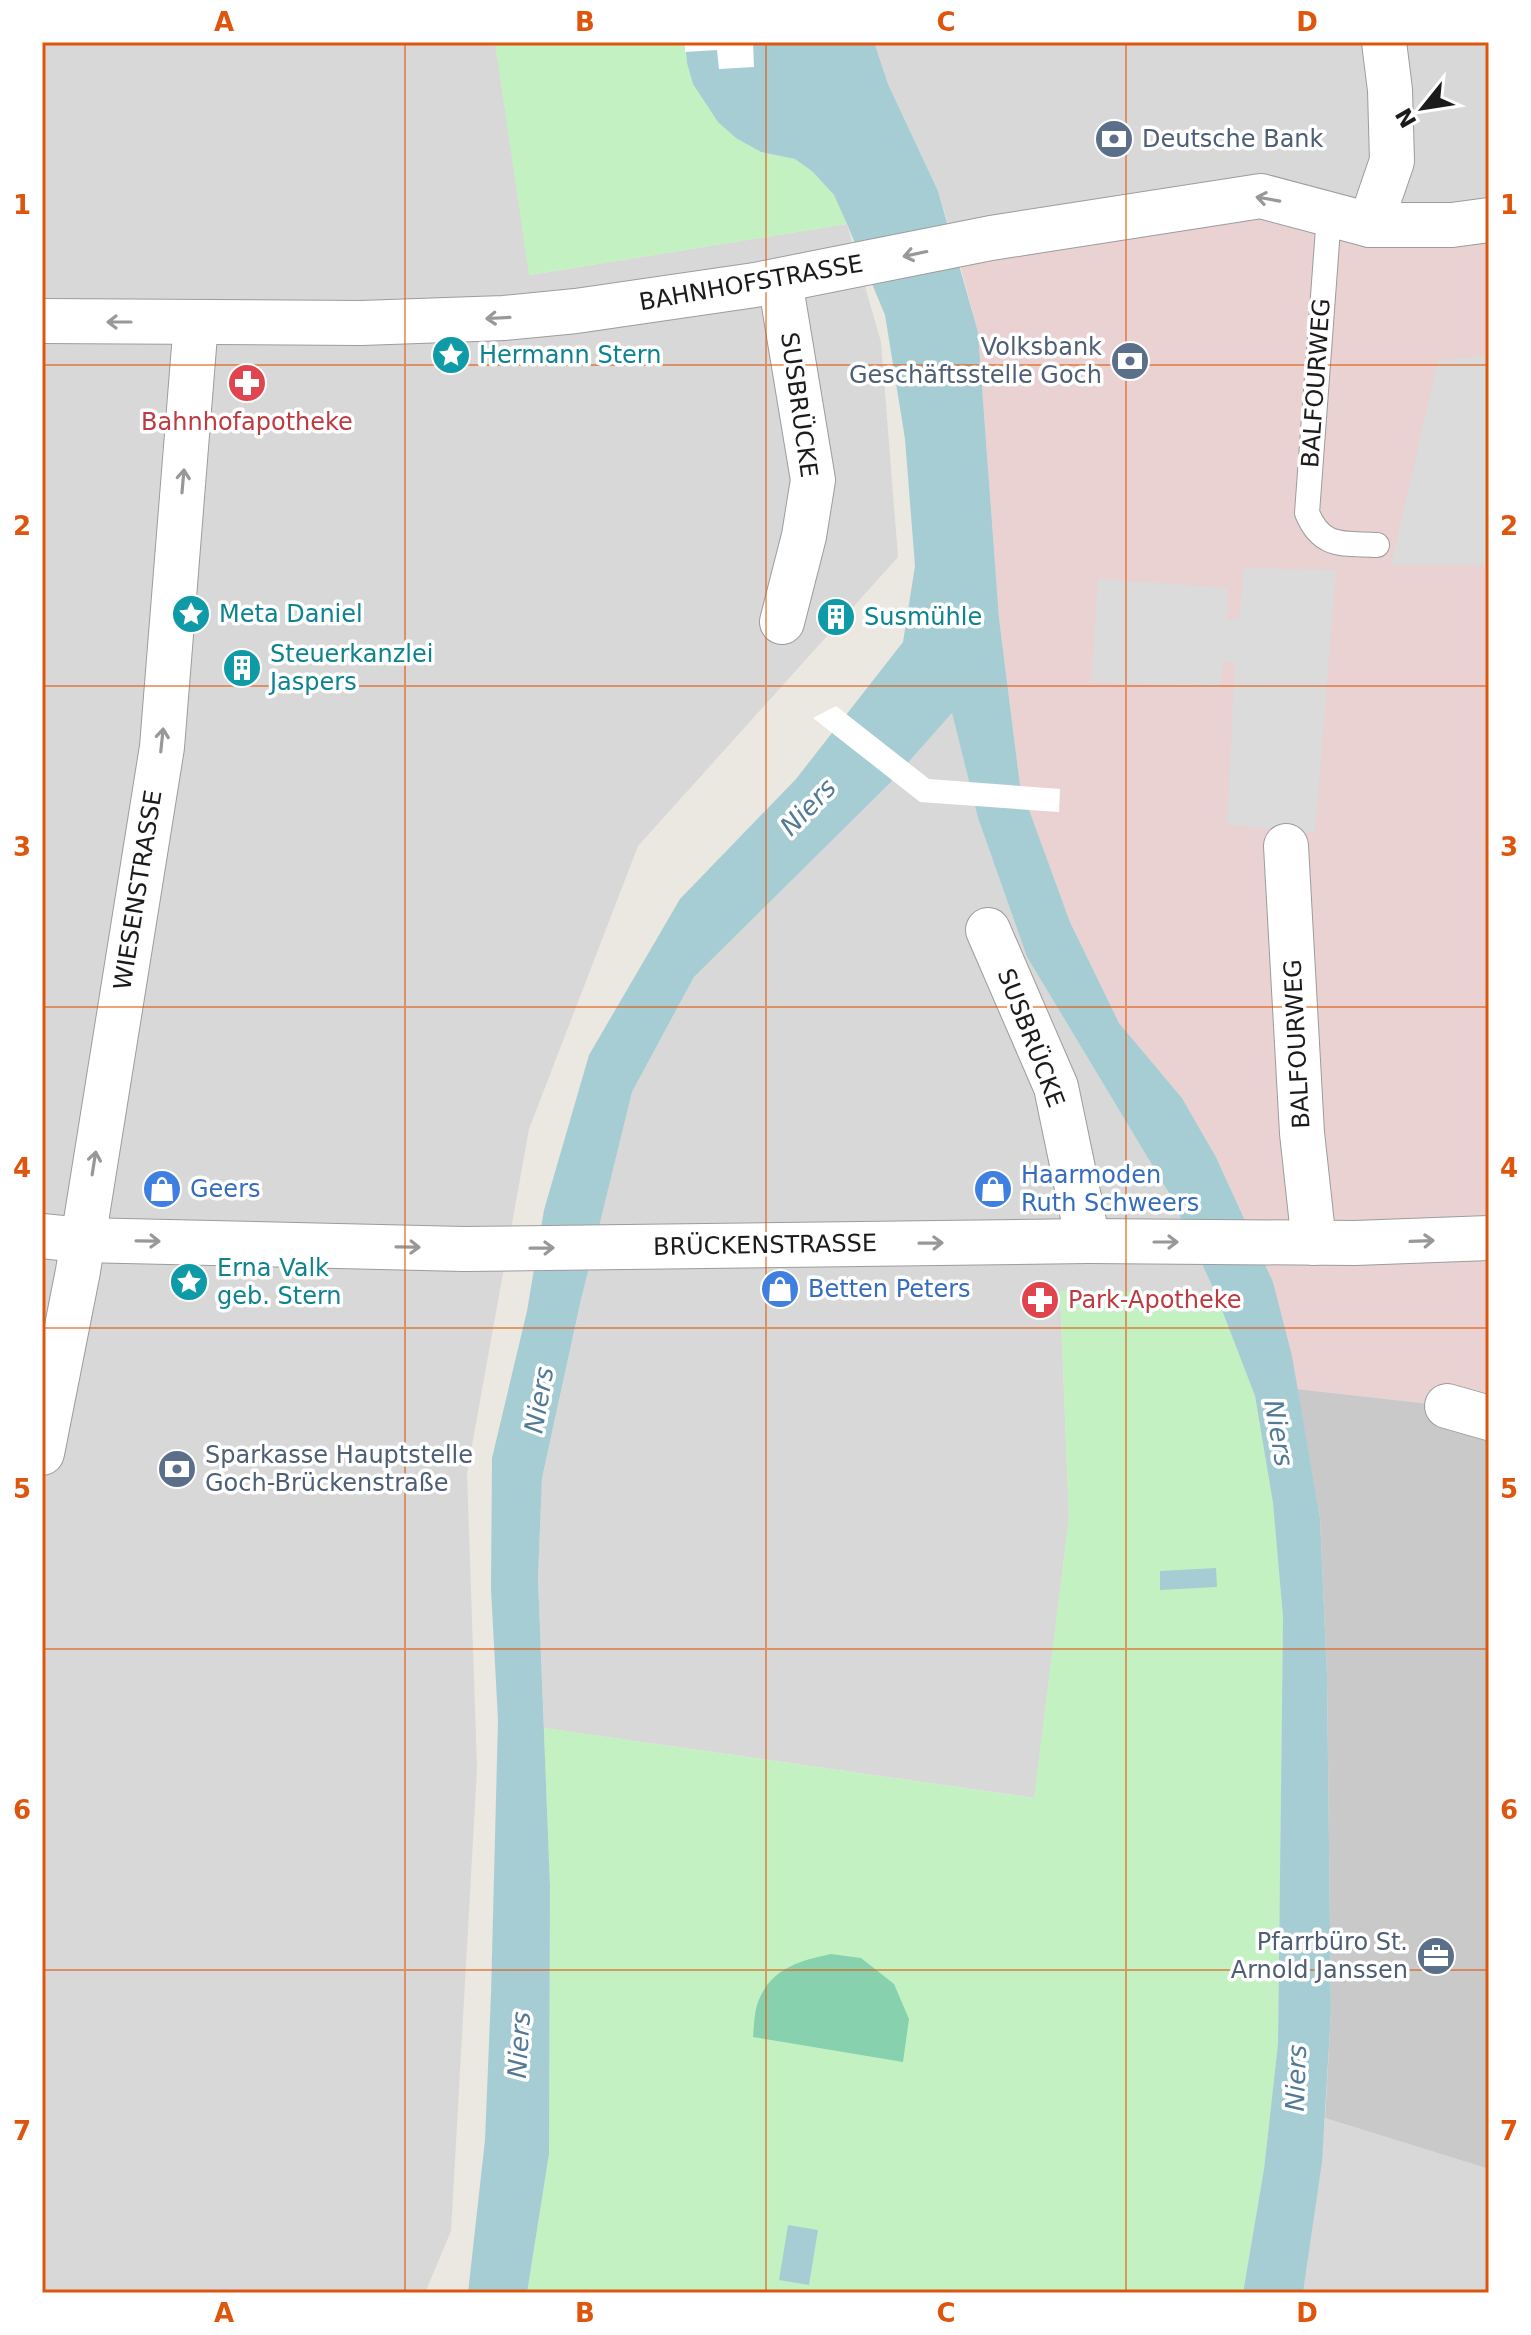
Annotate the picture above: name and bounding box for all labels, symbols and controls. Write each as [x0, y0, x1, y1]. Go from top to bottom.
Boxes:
text: A [214, 7, 234, 37]
text: B [575, 7, 595, 37]
text: C [936, 7, 956, 37]
text: D [1296, 7, 1318, 37]
north arrow [1383, 68, 1463, 148]
text: N [1391, 104, 1422, 132]
bank icon: Deutsche Bank [1093, 118, 1135, 160]
place label: Deutsche Bank [1142, 125, 1324, 153]
text: 1 [13, 190, 31, 220]
text: 1 [1500, 190, 1518, 220]
one-way arrow [1255, 191, 1281, 206]
one-way arrow [902, 247, 928, 262]
street label: BAHNHOFSTRASSE [637, 250, 865, 316]
street label: BALFOURWEG [1296, 297, 1336, 469]
one-way arrow [485, 310, 512, 325]
one-way arrow [106, 314, 133, 330]
street label: SUSBRÜCKE [775, 330, 824, 479]
place label: Volksbank Geschäftsstelle Goch [849, 333, 1102, 389]
place icon: Hermann Stern [430, 334, 472, 376]
bank icon: Volksbank Geschäftsstelle Goch [1109, 340, 1151, 382]
place label: Hermann Stern [479, 341, 661, 369]
pharmacy icon: Bahnhofapotheke [226, 362, 268, 404]
place label: Bahnhofapotheke [141, 408, 353, 436]
one-way arrow [176, 468, 191, 495]
text: 2 [13, 511, 31, 541]
text: 2 [1500, 511, 1518, 541]
place icon: Meta Daniel [170, 593, 212, 635]
building icon: Susmühle [815, 596, 857, 638]
place label: Meta Daniel [219, 600, 363, 628]
place label: Susmühle [864, 603, 982, 631]
place label: Steuerkanzlei Jaspers [268, 640, 433, 696]
building icon: Steuerkanzlei Jaspers [221, 647, 263, 689]
one-way arrow [154, 727, 169, 754]
water label: Niers [774, 773, 842, 841]
street label: WIESENSTRASSE [108, 788, 168, 992]
text: 3 [13, 832, 31, 862]
text: 3 [1500, 832, 1518, 862]
street label: BALFOURWEG [1279, 959, 1315, 1129]
street label: SUSBRÜCKE [992, 964, 1071, 1111]
one-way arrow [87, 1150, 102, 1176]
text: 4 [13, 1153, 31, 1183]
text: 4 [1500, 1153, 1518, 1183]
place label: Haarmoden Ruth Schweers [1021, 1161, 1199, 1217]
shop icon: Geers [141, 1168, 183, 1210]
shop icon: Haarmoden Ruth Schweers [972, 1168, 1014, 1210]
place label: Geers [190, 1175, 261, 1203]
street label: BRÜCKENSTRASSE [653, 1228, 877, 1261]
one-way arrow [1408, 1233, 1435, 1248]
one-way arrow [134, 1234, 161, 1249]
one-way arrow [1152, 1234, 1179, 1250]
one-way arrow [917, 1235, 944, 1251]
one-way arrow [394, 1240, 421, 1255]
one-way arrow [528, 1240, 555, 1256]
place label: Erna Valk geb. Stern [217, 1254, 342, 1310]
place icon: Erna Valk geb. Stern [168, 1261, 210, 1303]
shop icon: Betten Peters [759, 1268, 801, 1310]
place label: Betten Peters [808, 1275, 971, 1303]
pharmacy icon: Park-Apotheke [1019, 1279, 1061, 1321]
place label: Park-Apotheke [1068, 1286, 1242, 1314]
water label: Niers [518, 1364, 560, 1436]
water label: Niers [1258, 1397, 1300, 1469]
place label: Sparkasse Hauptstelle Goch-Brückenstraße [205, 1441, 473, 1497]
bank icon: Sparkasse Hauptstelle Goch-Brückenstraße [156, 1448, 198, 1490]
text: 5 [13, 1474, 31, 1504]
text: 5 [1500, 1474, 1518, 1504]
text: 6 [13, 1795, 31, 1825]
text: 6 [1500, 1795, 1518, 1825]
place label: Pfarrbüro St. Arnold Janssen [1231, 1928, 1408, 1984]
office icon: Pfarrbüro St. Arnold Janssen [1415, 1935, 1457, 1977]
water label: Niers [502, 2011, 536, 2079]
water label: Niers [1280, 2044, 1312, 2112]
text: 7 [13, 2116, 31, 2146]
text: 7 [1500, 2116, 1518, 2146]
text: A [214, 2298, 234, 2328]
text: B [575, 2298, 595, 2328]
text: C [936, 2298, 956, 2328]
text: D [1296, 2298, 1318, 2328]

